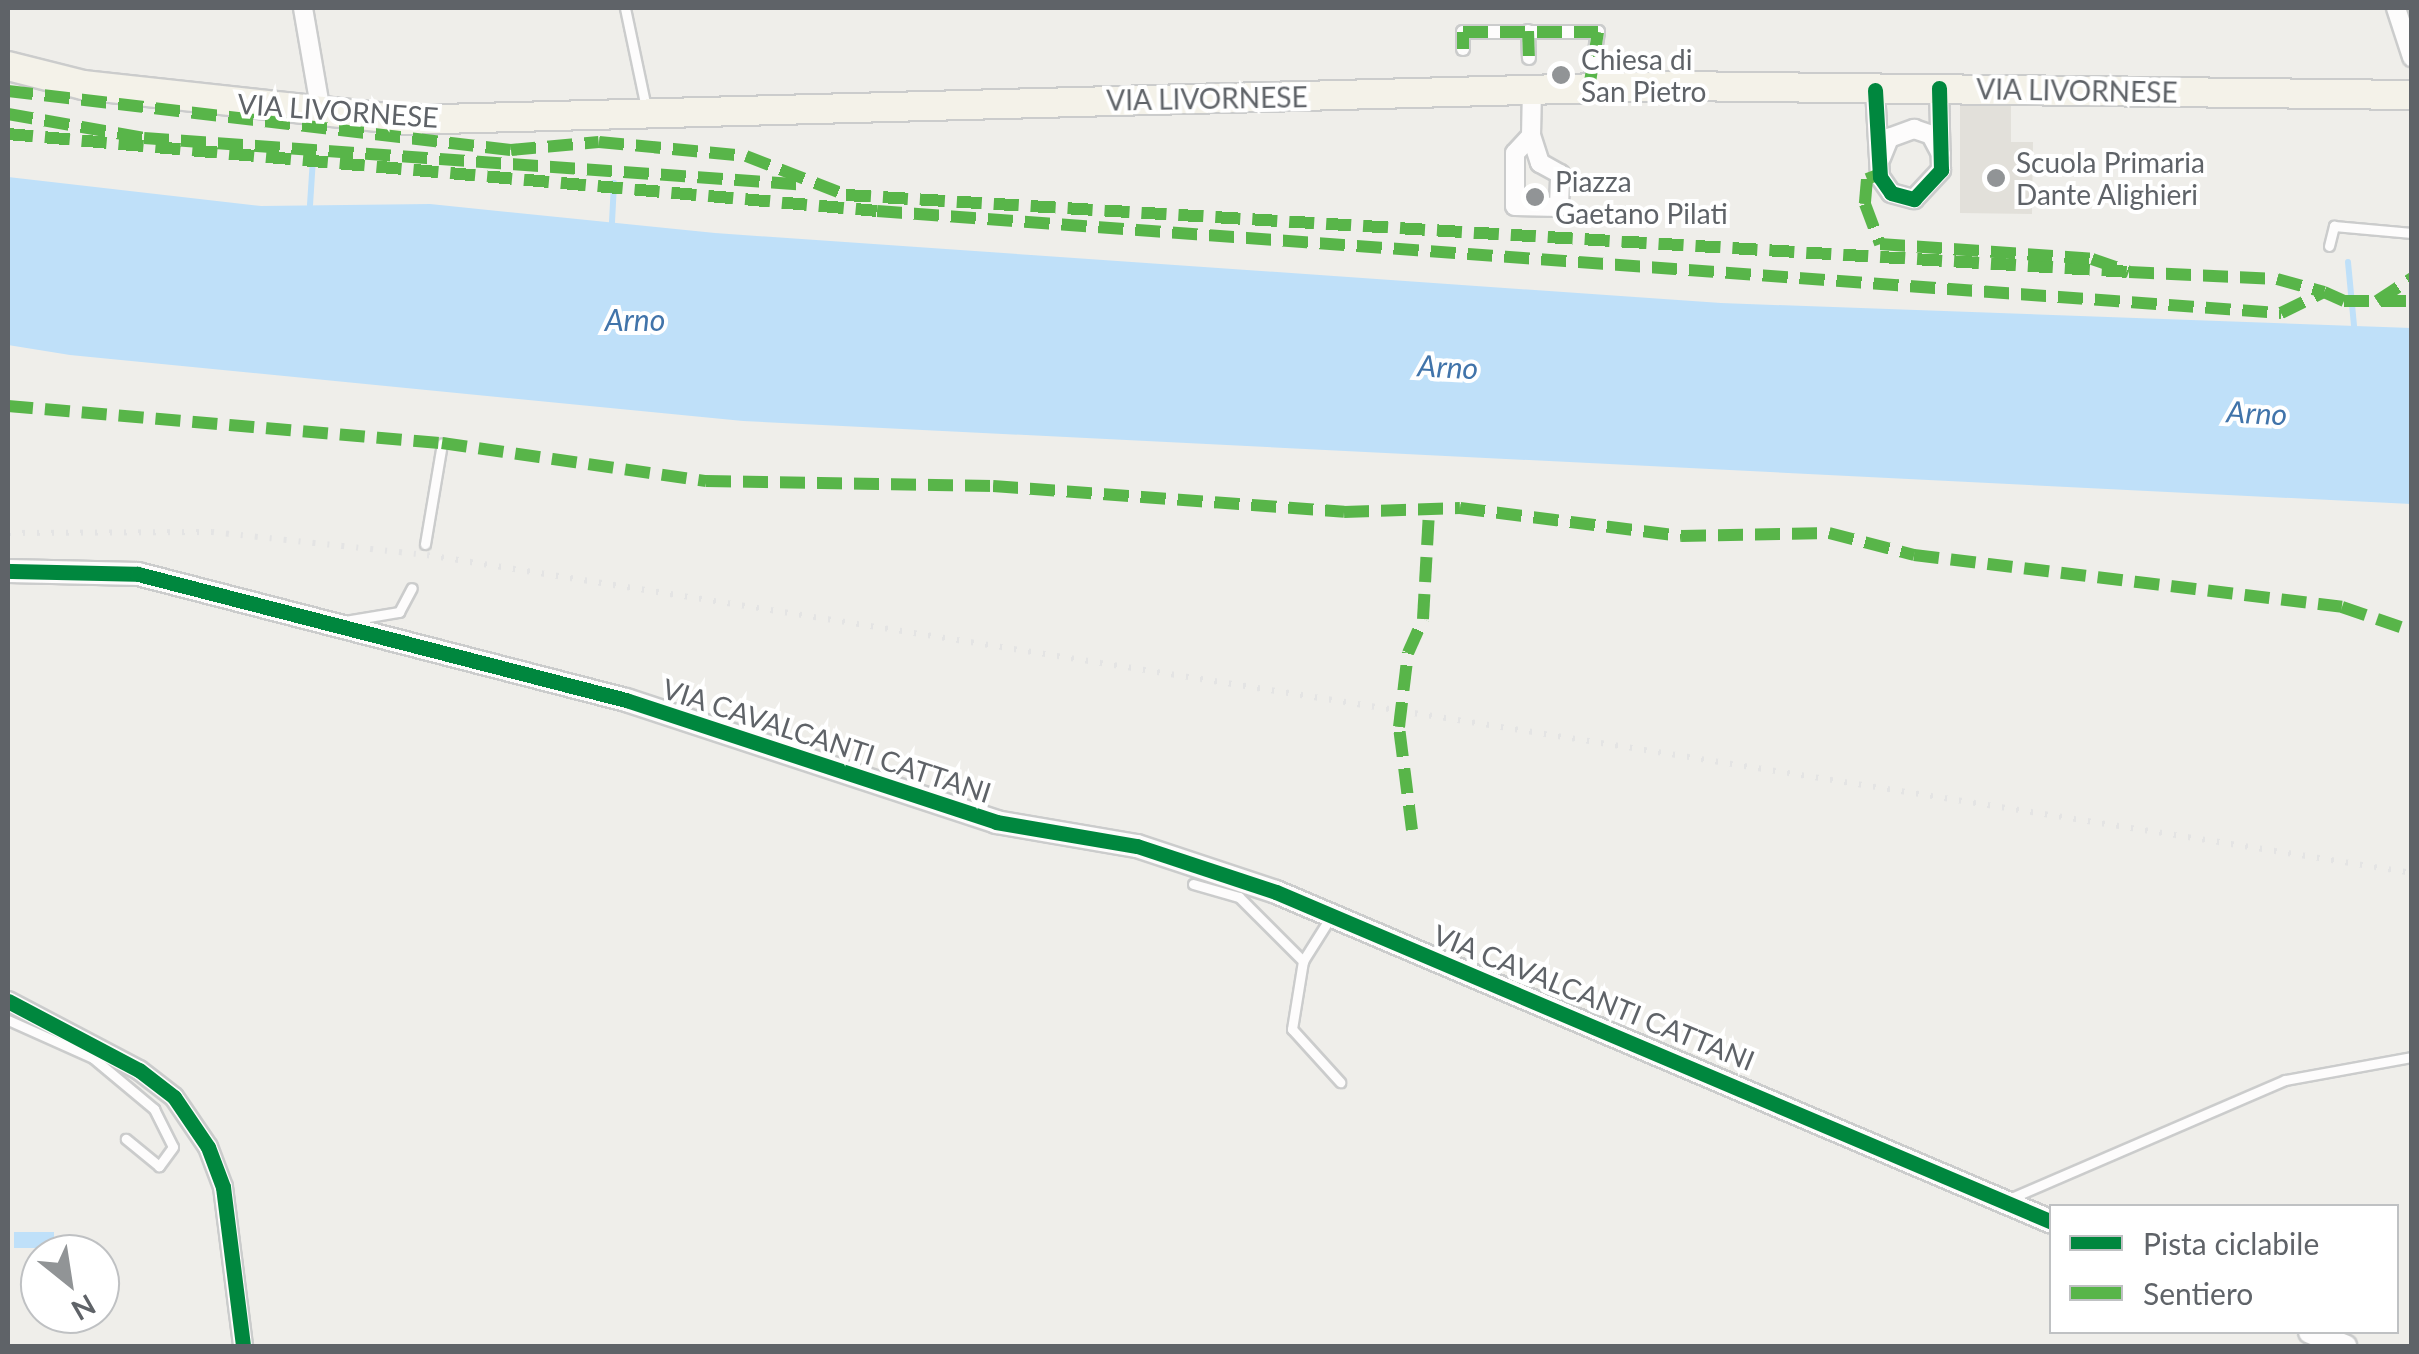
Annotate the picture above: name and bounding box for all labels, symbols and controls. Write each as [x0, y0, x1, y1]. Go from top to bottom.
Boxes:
place label: Chiesa di San Pietro [1581, 42, 1706, 108]
marker: Chiesa di San Pietro [1550, 64, 1572, 86]
street label: VIA LIVORNESE [1976, 71, 2178, 109]
street label: VIA LIVORNESE [1106, 79, 1308, 117]
street label: VIA LIVORNESE [236, 86, 440, 134]
place label: Scuola Primaria Dante Alighieri [2016, 145, 2205, 211]
place label: Piazza Gaetano Pilati [1555, 164, 1728, 230]
marker: Scuola Primaria Dante Alighieri [1985, 167, 2007, 189]
marker: Piazza Gaetano Pilati [1524, 186, 1546, 208]
water label: Arno [605, 301, 665, 337]
water label: Arno [1417, 346, 1479, 386]
water label: Arno [2226, 392, 2288, 432]
street label: VIA CAVALCANTI CATTANI [658, 671, 996, 809]
street label: VIA CAVALCANTI CATTANI [1428, 917, 1760, 1077]
legend [2049, 1204, 2399, 1334]
text: Pista ciclabile [2143, 1225, 2319, 1261]
north arrow [20, 1234, 120, 1334]
text: Sentiero [2143, 1275, 2253, 1311]
text: N [66, 1288, 102, 1328]

